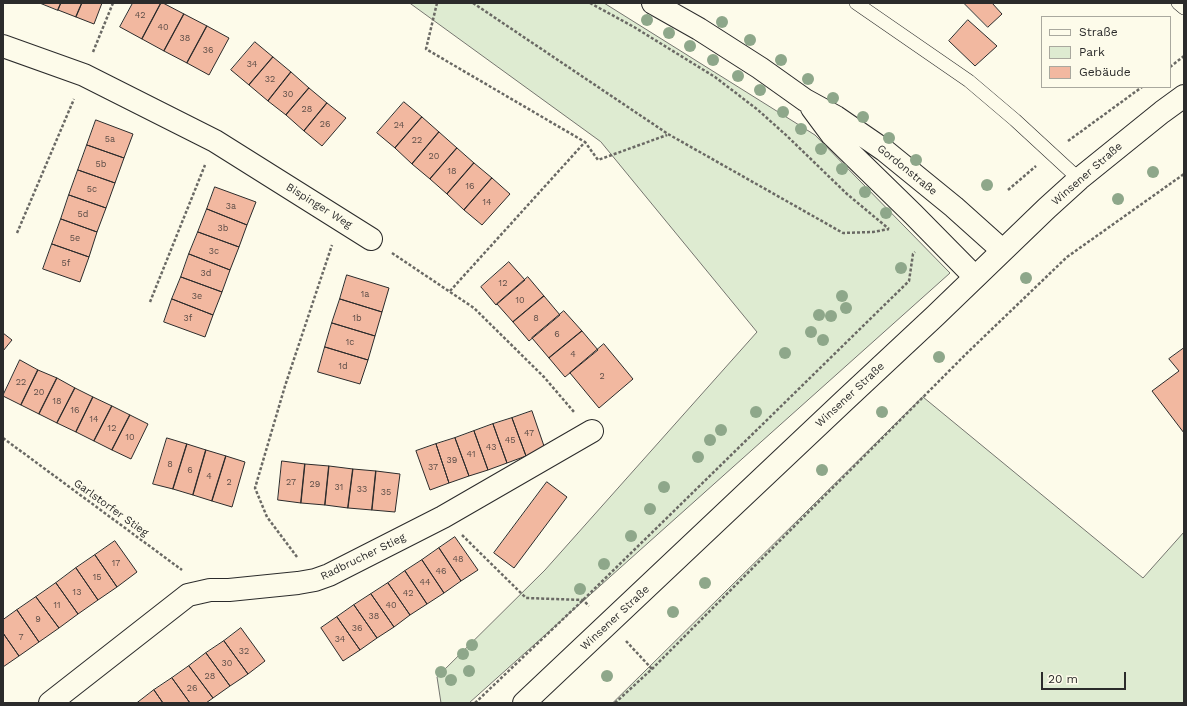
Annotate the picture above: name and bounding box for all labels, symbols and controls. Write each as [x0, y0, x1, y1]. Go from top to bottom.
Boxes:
house number: 42 [135, 10, 145, 20]
legend [1041, 16, 1171, 88]
house number: 40 [157, 22, 169, 32]
text: Straße [1079, 25, 1118, 39]
house number: 38 [180, 33, 190, 43]
house number: 36 [203, 45, 213, 55]
text: Park [1079, 45, 1105, 59]
house number: 34 [247, 59, 257, 69]
text: Gebäude [1079, 65, 1131, 79]
house number: 32 [265, 74, 275, 84]
house number: 30 [283, 89, 293, 99]
house number: 28 [302, 104, 312, 114]
house number: 26 [320, 119, 330, 129]
house number: 24 [394, 120, 404, 130]
house number: 5a [105, 134, 115, 144]
house number: 22 [412, 135, 422, 145]
street label: Winsener Straße [1049, 140, 1125, 208]
street label: Gordonstraße [874, 142, 940, 198]
house number: 20 [429, 151, 439, 161]
house number: 5b [96, 159, 106, 169]
house number: 18 [447, 166, 457, 176]
street label: Bispinger Weg [284, 180, 354, 232]
house number: 16 [466, 181, 474, 191]
house number: 5c [87, 184, 97, 194]
house number: 14 [482, 197, 492, 207]
house number: 3a [226, 201, 236, 211]
house number: 5d [78, 209, 88, 219]
house number: 3b [218, 223, 228, 233]
house number: 5e [70, 233, 80, 243]
house number: 3c [209, 246, 219, 256]
house number: 5f [62, 258, 70, 268]
house number: 3d [201, 268, 211, 278]
house number: 12 [499, 278, 507, 288]
house number: 1a [361, 289, 369, 299]
house number: 3e [192, 291, 202, 301]
house number: 10 [515, 295, 525, 305]
house number: 3f [184, 313, 192, 323]
house number: 1b [352, 313, 362, 323]
house number: 8 [533, 313, 539, 323]
house number: 6 [554, 329, 560, 339]
house number: 1c [346, 337, 354, 347]
house number: 4 [570, 349, 576, 359]
street label: Winsener Straße [813, 360, 887, 430]
house number: 1d [338, 361, 348, 371]
house number: 2 [599, 371, 605, 381]
house number: 22 [16, 377, 26, 387]
house number: 20 [34, 387, 44, 397]
house number: 18 [52, 396, 62, 406]
house number: 16 [71, 405, 79, 415]
house number: 14 [89, 414, 99, 424]
house number: 12 [108, 423, 116, 433]
house number: 47 [524, 428, 534, 438]
house number: 10 [125, 432, 135, 442]
house number: 45 [505, 435, 515, 445]
house number: 43 [486, 442, 496, 452]
house number: 41 [467, 449, 475, 459]
house number: 39 [447, 455, 457, 465]
house number: 8 [167, 459, 173, 469]
house number: 37 [428, 462, 438, 472]
house number: 6 [187, 465, 193, 475]
house number: 4 [206, 471, 212, 481]
street label: Garlstorfer Stieg [71, 476, 151, 540]
house number: 2 [226, 477, 232, 487]
house number: 27 [286, 477, 296, 487]
house number: 29 [310, 479, 320, 489]
house number: 31 [335, 482, 343, 492]
house number: 33 [357, 484, 367, 494]
house number: 35 [381, 487, 391, 497]
street label: Radbrucher Stieg [318, 531, 408, 583]
house number: 48 [452, 554, 464, 564]
house number: 17 [112, 558, 120, 568]
house number: 46 [436, 566, 446, 576]
house number: 15 [93, 572, 101, 582]
house number: 44 [420, 577, 430, 587]
street label: Winsener Straße [578, 583, 652, 653]
house number: 13 [73, 587, 81, 597]
house number: 42 [403, 588, 413, 598]
house number: 11 [53, 600, 61, 610]
house number: 40 [385, 600, 397, 610]
house number: 38 [369, 611, 379, 621]
house number: 9 [35, 614, 41, 624]
house number: 36 [352, 623, 362, 633]
house number: 7 [18, 632, 24, 642]
house number: 34 [335, 634, 345, 644]
house number: 32 [239, 646, 249, 656]
house number: 30 [222, 658, 232, 668]
scale bar [1043, 664, 1128, 690]
house number: 28 [205, 671, 215, 681]
text: 20 m [1048, 672, 1078, 686]
house number: 26 [187, 683, 197, 693]

